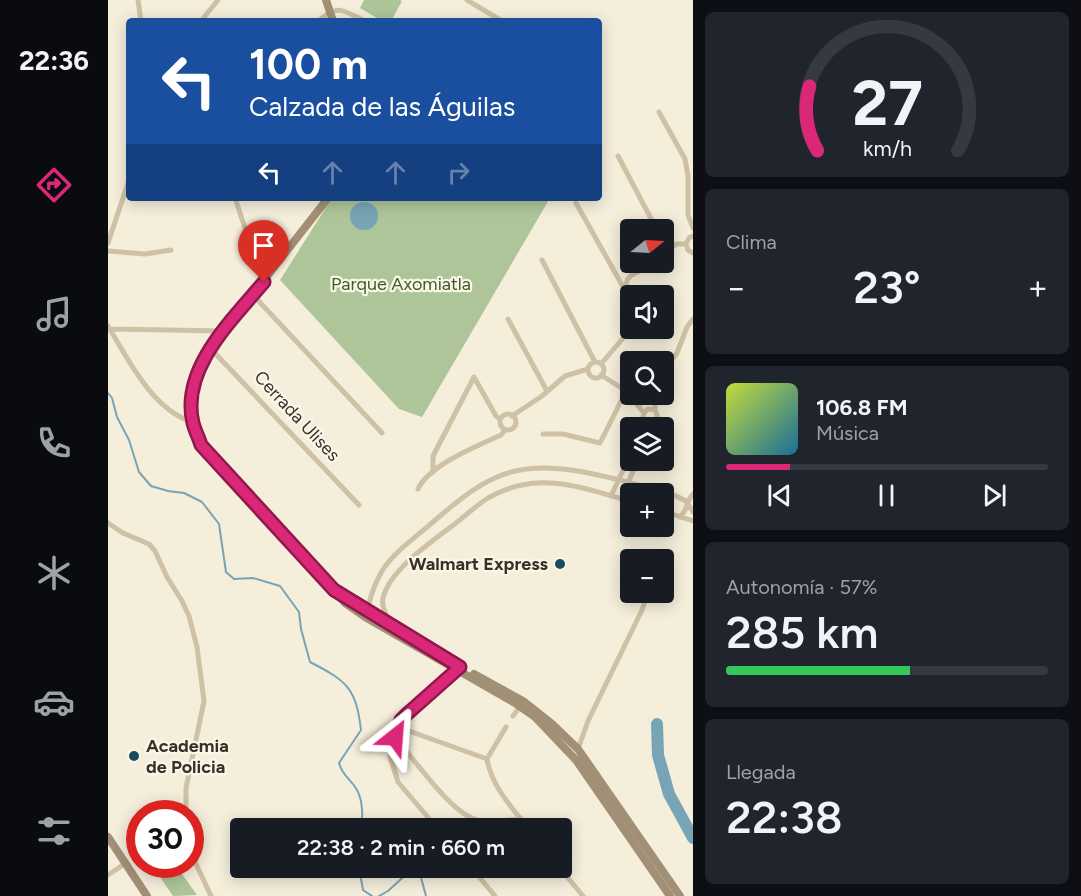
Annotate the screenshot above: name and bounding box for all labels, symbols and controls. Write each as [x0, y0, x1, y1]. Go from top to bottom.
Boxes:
text: 100 m [249, 39, 368, 90]
icon: left [150, 42, 228, 120]
text: 22:36 [19, 44, 89, 77]
text: 27 [852, 67, 922, 142]
text: Calzada de las Águilas [249, 90, 515, 123]
text: km/h [863, 137, 911, 162]
icon: left [253, 156, 286, 189]
icon: ahead [316, 156, 349, 189]
icon: ahead [379, 156, 412, 189]
icon: right [442, 156, 475, 189]
icon: directions [33, 164, 75, 206]
north arrow [620, 219, 674, 273]
map controls [620, 219, 674, 603]
pin [238, 220, 289, 282]
icon: arrive [247, 229, 280, 262]
text: Clima [726, 230, 777, 254]
text: 23° [853, 260, 921, 314]
text: − [726, 268, 747, 307]
text: + [1027, 268, 1048, 307]
park label: Parque Axomiatla [331, 273, 471, 295]
button: sound [620, 285, 674, 339]
icon: music [33, 293, 75, 335]
button: search [620, 351, 674, 405]
street label: Cerrada Ulises [249, 366, 345, 466]
text: 106.8 FM [816, 394, 908, 421]
button: layers [620, 417, 674, 471]
text: Música [816, 421, 879, 445]
icon: phone [33, 422, 75, 464]
icon: previous [763, 479, 796, 512]
icon: pause [870, 479, 903, 512]
icon: next [978, 479, 1011, 512]
button: + [620, 483, 674, 537]
button: − [620, 549, 674, 603]
icon: climate [33, 552, 75, 594]
place label: Walmart Express [409, 553, 549, 575]
marker: Walmart Express [553, 557, 567, 571]
text: Autonomía · 57% [726, 575, 877, 599]
text: 285 km [726, 605, 878, 659]
icon: car [33, 681, 75, 723]
position arrow [363, 705, 427, 769]
place label: Academia de Policia [146, 735, 229, 778]
marker: Academia de Policia [127, 749, 141, 763]
text: Llegada [726, 760, 796, 784]
text: 22:38 [726, 790, 842, 844]
speed limit sign: 30 [126, 800, 204, 878]
icon: filters [33, 810, 75, 852]
text: 22:38 · 2 min · 660 m [297, 834, 505, 861]

